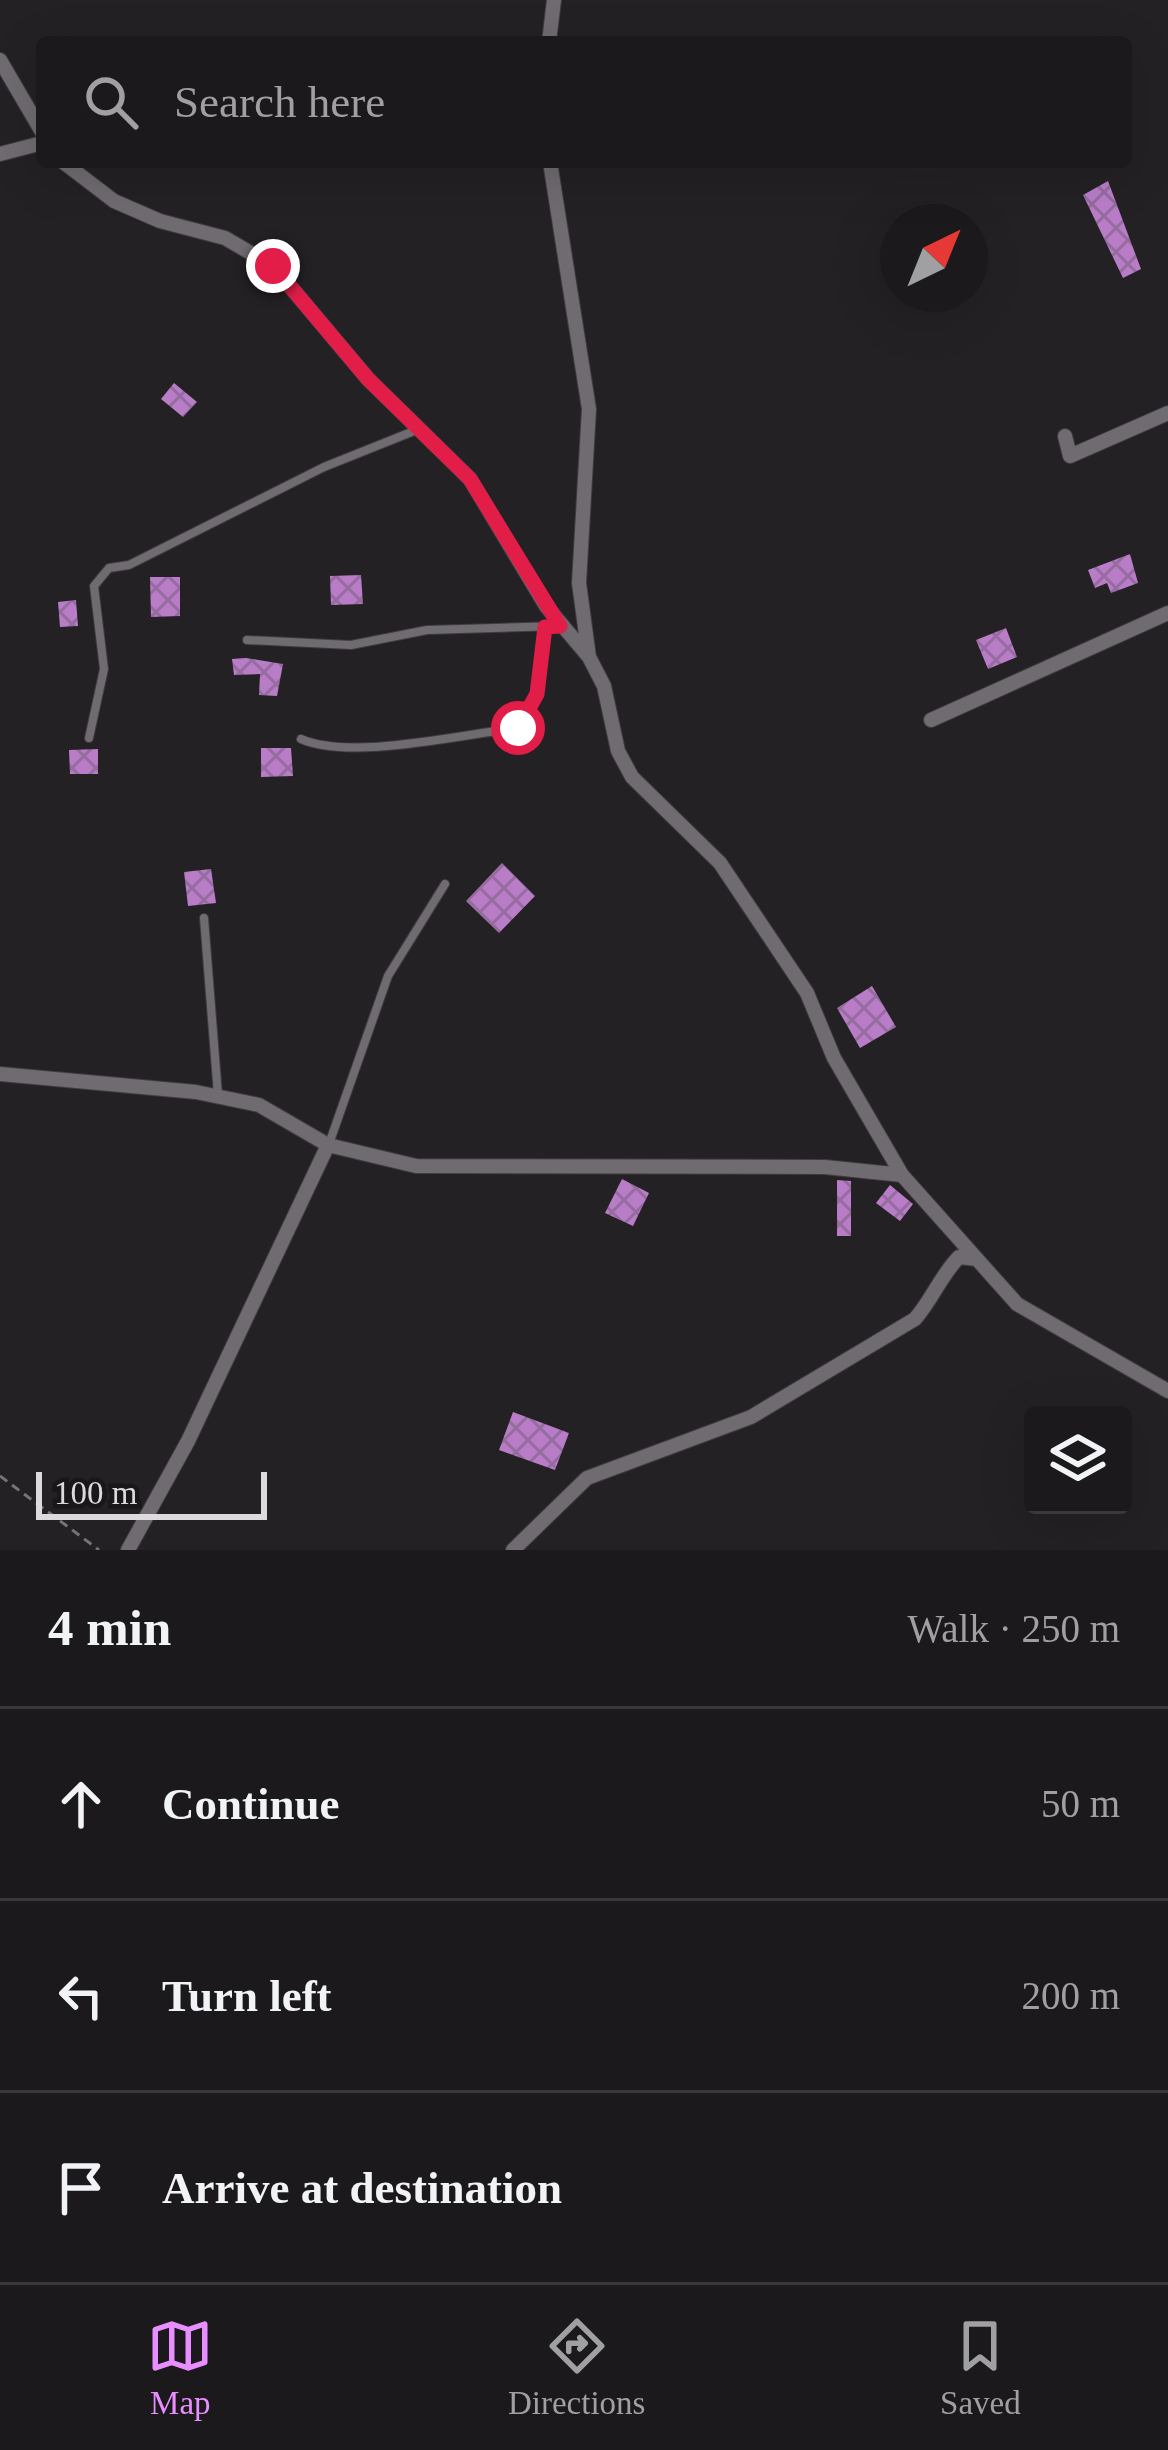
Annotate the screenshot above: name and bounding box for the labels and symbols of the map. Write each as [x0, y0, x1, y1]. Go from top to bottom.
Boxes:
north arrow [880, 204, 988, 312]
route end [246, 239, 300, 293]
route start [491, 701, 545, 755]
scale bar [36, 1466, 267, 1519]

